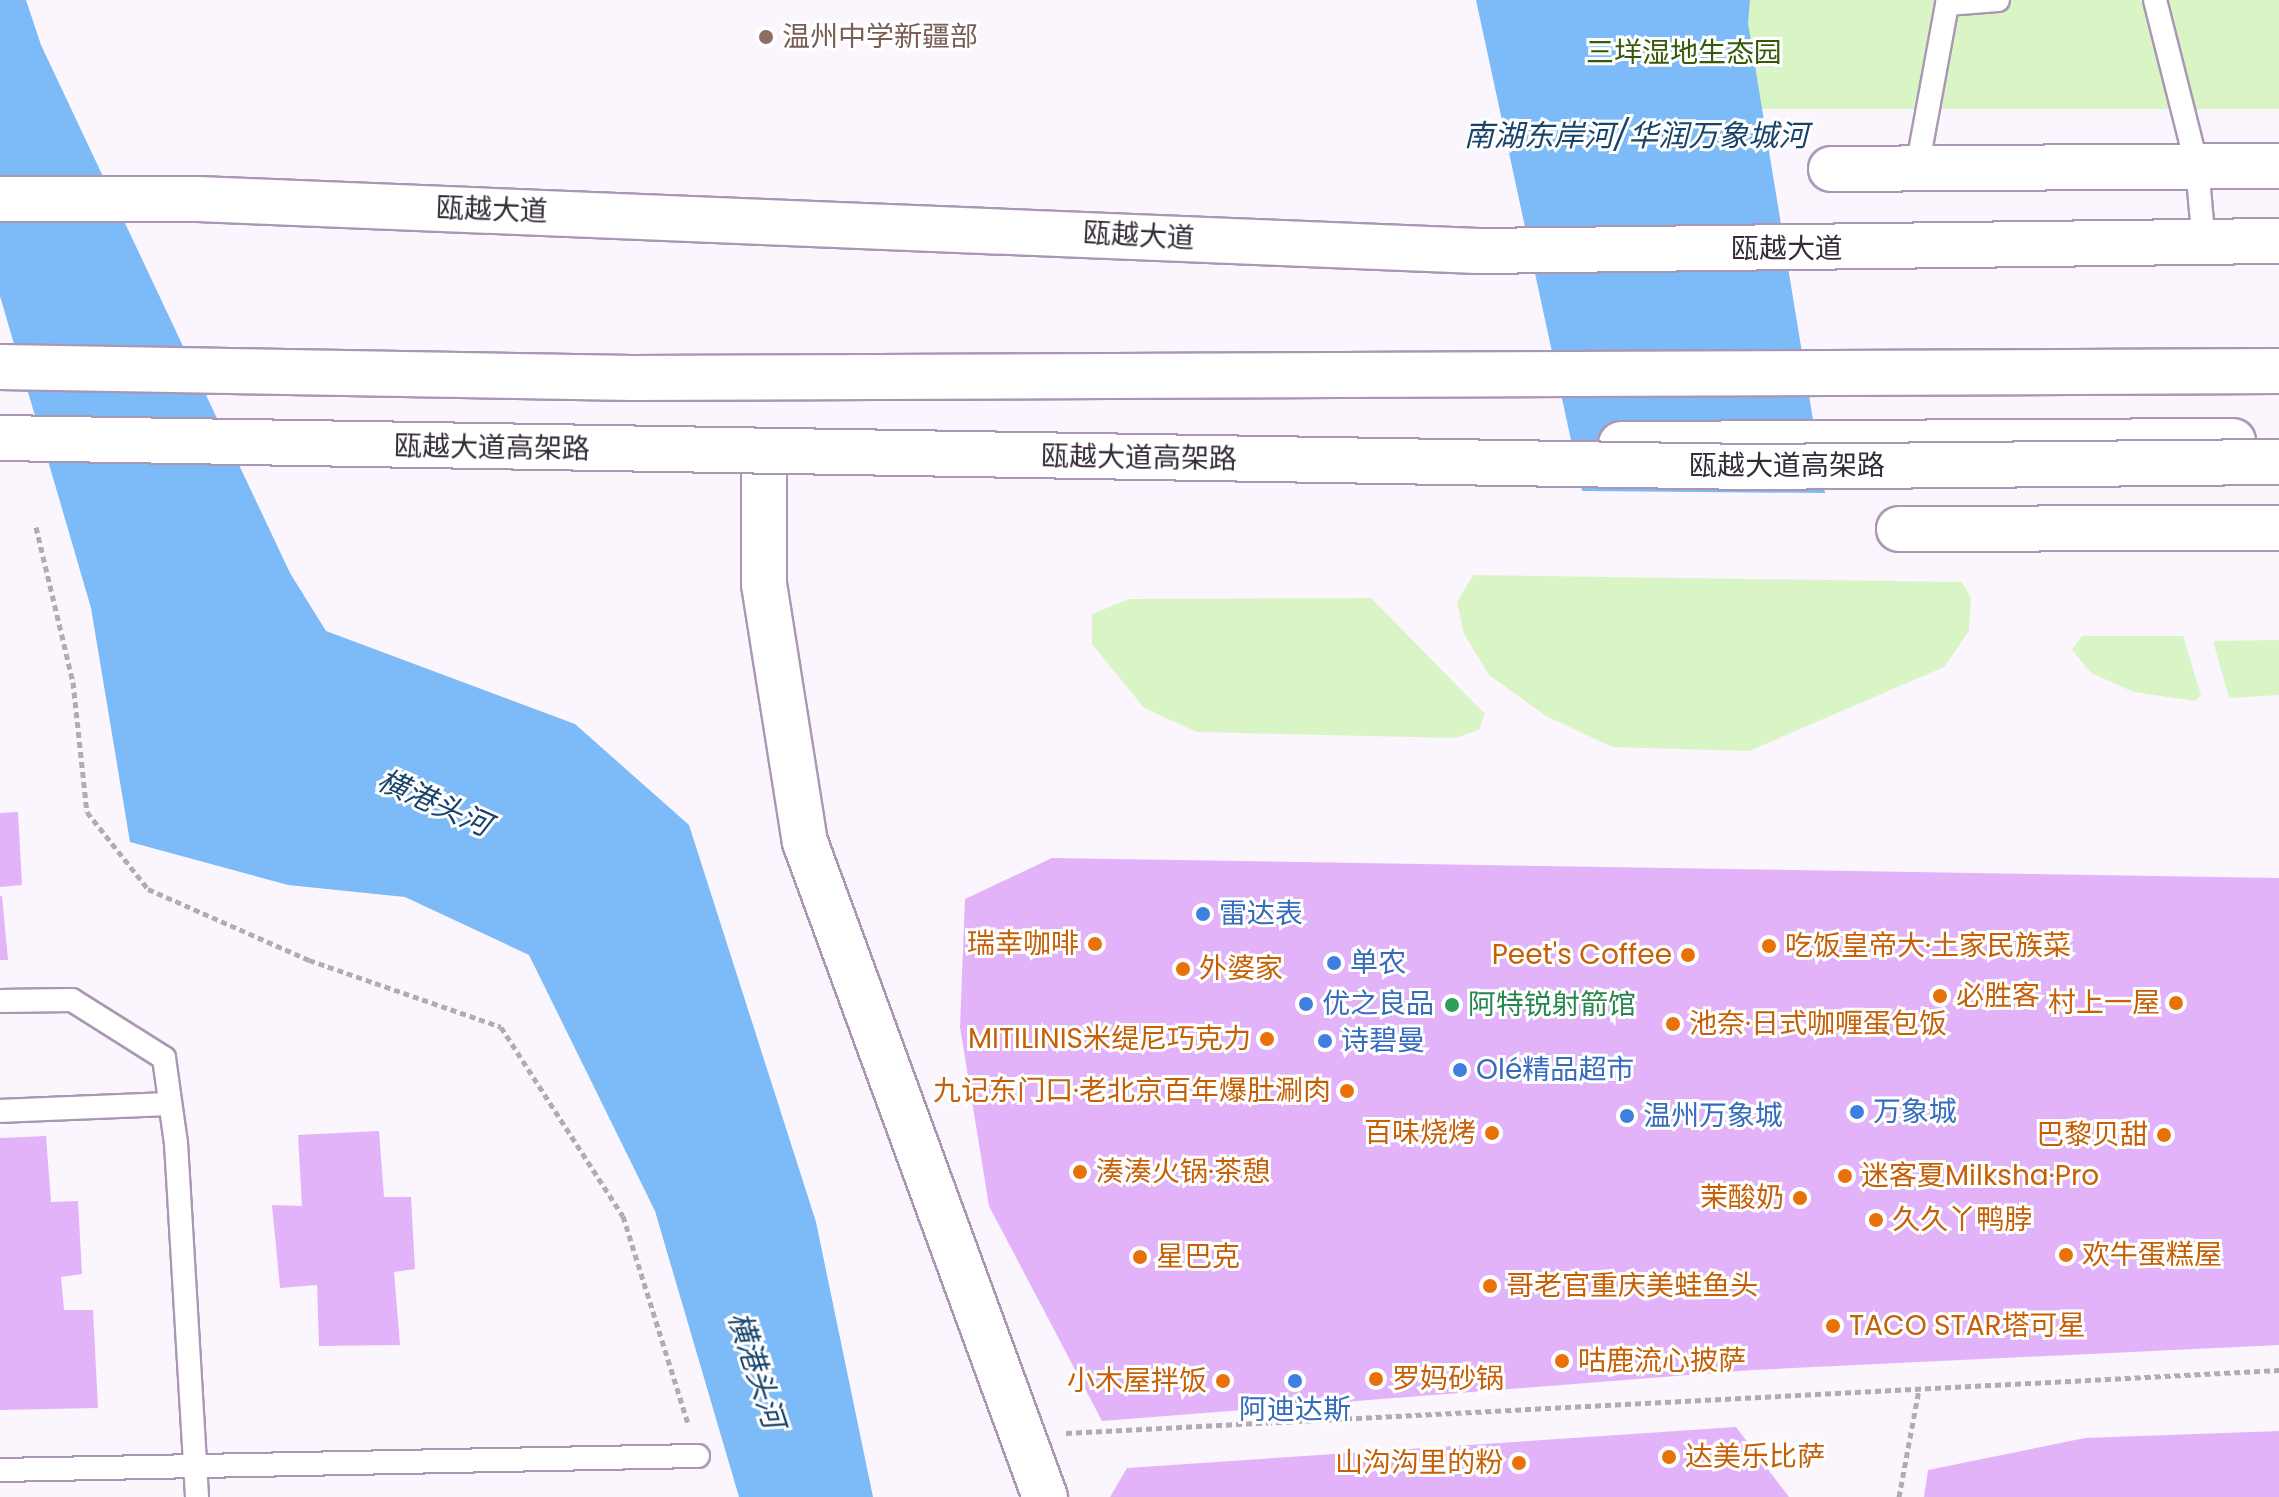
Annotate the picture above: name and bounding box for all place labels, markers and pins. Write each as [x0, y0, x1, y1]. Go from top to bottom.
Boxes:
place label: 温州中学新疆部 [782, 20, 978, 54]
marker: 温州中学新疆部 [757, 28, 775, 46]
place label: 雷达表 [1219, 897, 1303, 931]
marker: 雷达表 [1194, 905, 1212, 923]
place label: 瑞幸咖啡 [967, 927, 1079, 961]
place label: 吃饭皇帝大·土家民族菜 [1785, 929, 2071, 963]
marker: 瑞幸咖啡 [1086, 935, 1104, 953]
marker: 吃饭皇帝大·土家民族菜 [1760, 937, 1778, 955]
place label: Peet's Coffee [1492, 938, 1672, 972]
place label: 单农 [1350, 946, 1406, 980]
marker: Peet's Coffee [1679, 946, 1697, 964]
place label: 外婆家 [1199, 952, 1283, 986]
marker: 单农 [1325, 954, 1343, 972]
marker: 外婆家 [1174, 960, 1192, 978]
place label: 必胜客 [1956, 979, 2040, 1013]
place label: 村上一屋 [2048, 986, 2160, 1020]
place label: 优之良品 [1322, 987, 1434, 1021]
marker: 必胜客 [1931, 987, 1949, 1005]
place label: 阿特锐射箭馆 [1468, 988, 1636, 1022]
marker: 村上一屋 [2167, 994, 2185, 1012]
marker: 优之良品 [1297, 995, 1315, 1013]
marker: 阿特锐射箭馆 [1443, 996, 1461, 1014]
place label: 池奈·日式咖喱蛋包饭 [1689, 1007, 1947, 1041]
marker: 池奈·日式咖喱蛋包饭 [1664, 1015, 1682, 1033]
place label: MITILINIS米缇尼巧克力 [968, 1022, 1251, 1056]
place label: 诗碧曼 [1341, 1024, 1425, 1058]
marker: MITILINIS米缇尼巧克力 [1258, 1030, 1276, 1048]
marker: 诗碧曼 [1316, 1032, 1334, 1050]
place label: Olé精品超市 [1476, 1053, 1634, 1087]
marker: Olé精品超市 [1451, 1061, 1469, 1079]
place label: 九记东门口·老北京百年爆肚涮肉 [933, 1074, 1331, 1108]
marker: 九记东门口·老北京百年爆肚涮肉 [1338, 1082, 1356, 1100]
place label: 万象城 [1873, 1095, 1957, 1129]
place label: 温州万象城 [1643, 1099, 1783, 1133]
marker: 万象城 [1848, 1103, 1866, 1121]
marker: 温州万象城 [1618, 1107, 1636, 1125]
place label: 百味烧烤 [1364, 1116, 1476, 1150]
place label: 巴黎贝甜 [2036, 1118, 2148, 1152]
marker: 百味烧烤 [1483, 1124, 1501, 1142]
marker: 巴黎贝甜 [2155, 1126, 2173, 1144]
place label: 湊湊火锅·茶憩 [1096, 1155, 1270, 1189]
place label: 迷客夏Milksha·Pro [1861, 1159, 2099, 1193]
marker: 湊湊火锅·茶憩 [1071, 1163, 1089, 1181]
marker: 迷客夏Milksha·Pro [1836, 1167, 1854, 1185]
place label: 茉酸奶 [1700, 1181, 1784, 1215]
marker: 茉酸奶 [1791, 1189, 1809, 1207]
place label: 久久丫鸭脖 [1892, 1203, 2032, 1237]
marker: 久久丫鸭脖 [1867, 1211, 1885, 1229]
place label: 欢牛蛋糕屋 [2082, 1238, 2222, 1272]
place label: 星巴克 [1156, 1240, 1240, 1274]
marker: 欢牛蛋糕屋 [2057, 1246, 2075, 1264]
marker: 星巴克 [1131, 1248, 1149, 1266]
place label: 哥老官重庆美蛙鱼头 [1506, 1269, 1758, 1303]
marker: 哥老官重庆美蛙鱼头 [1481, 1277, 1499, 1295]
place label: TACO STAR塔可星 [1849, 1309, 2086, 1343]
marker: TACO STAR塔可星 [1824, 1317, 1842, 1335]
place label: 咕鹿流心披萨 [1578, 1344, 1746, 1378]
marker: 咕鹿流心披萨 [1553, 1352, 1571, 1370]
place label: 罗妈砂锅 [1392, 1362, 1504, 1396]
place label: 小木屋拌饭 [1067, 1364, 1207, 1398]
marker: 罗妈砂锅 [1367, 1370, 1385, 1388]
marker: 小木屋拌饭 [1214, 1372, 1232, 1390]
marker: 阿迪达斯 [1286, 1372, 1304, 1390]
place label: 阿迪达斯 [1239, 1393, 1351, 1427]
place label: 达美乐比萨 [1685, 1440, 1825, 1474]
place label: 山沟沟里的粉 [1335, 1446, 1503, 1480]
marker: 达美乐比萨 [1660, 1448, 1678, 1466]
marker: 山沟沟里的粉 [1510, 1454, 1528, 1472]

